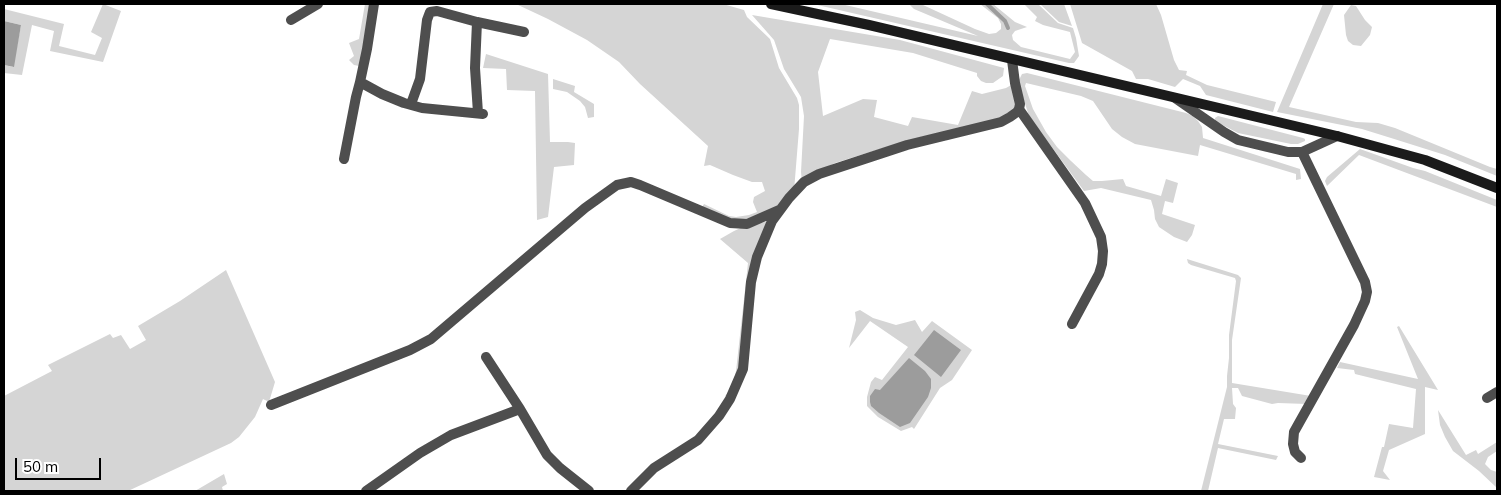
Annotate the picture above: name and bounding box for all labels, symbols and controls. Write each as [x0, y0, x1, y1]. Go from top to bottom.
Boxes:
scale bar [18, 448, 104, 480]
text: 50 m [23, 457, 58, 476]

